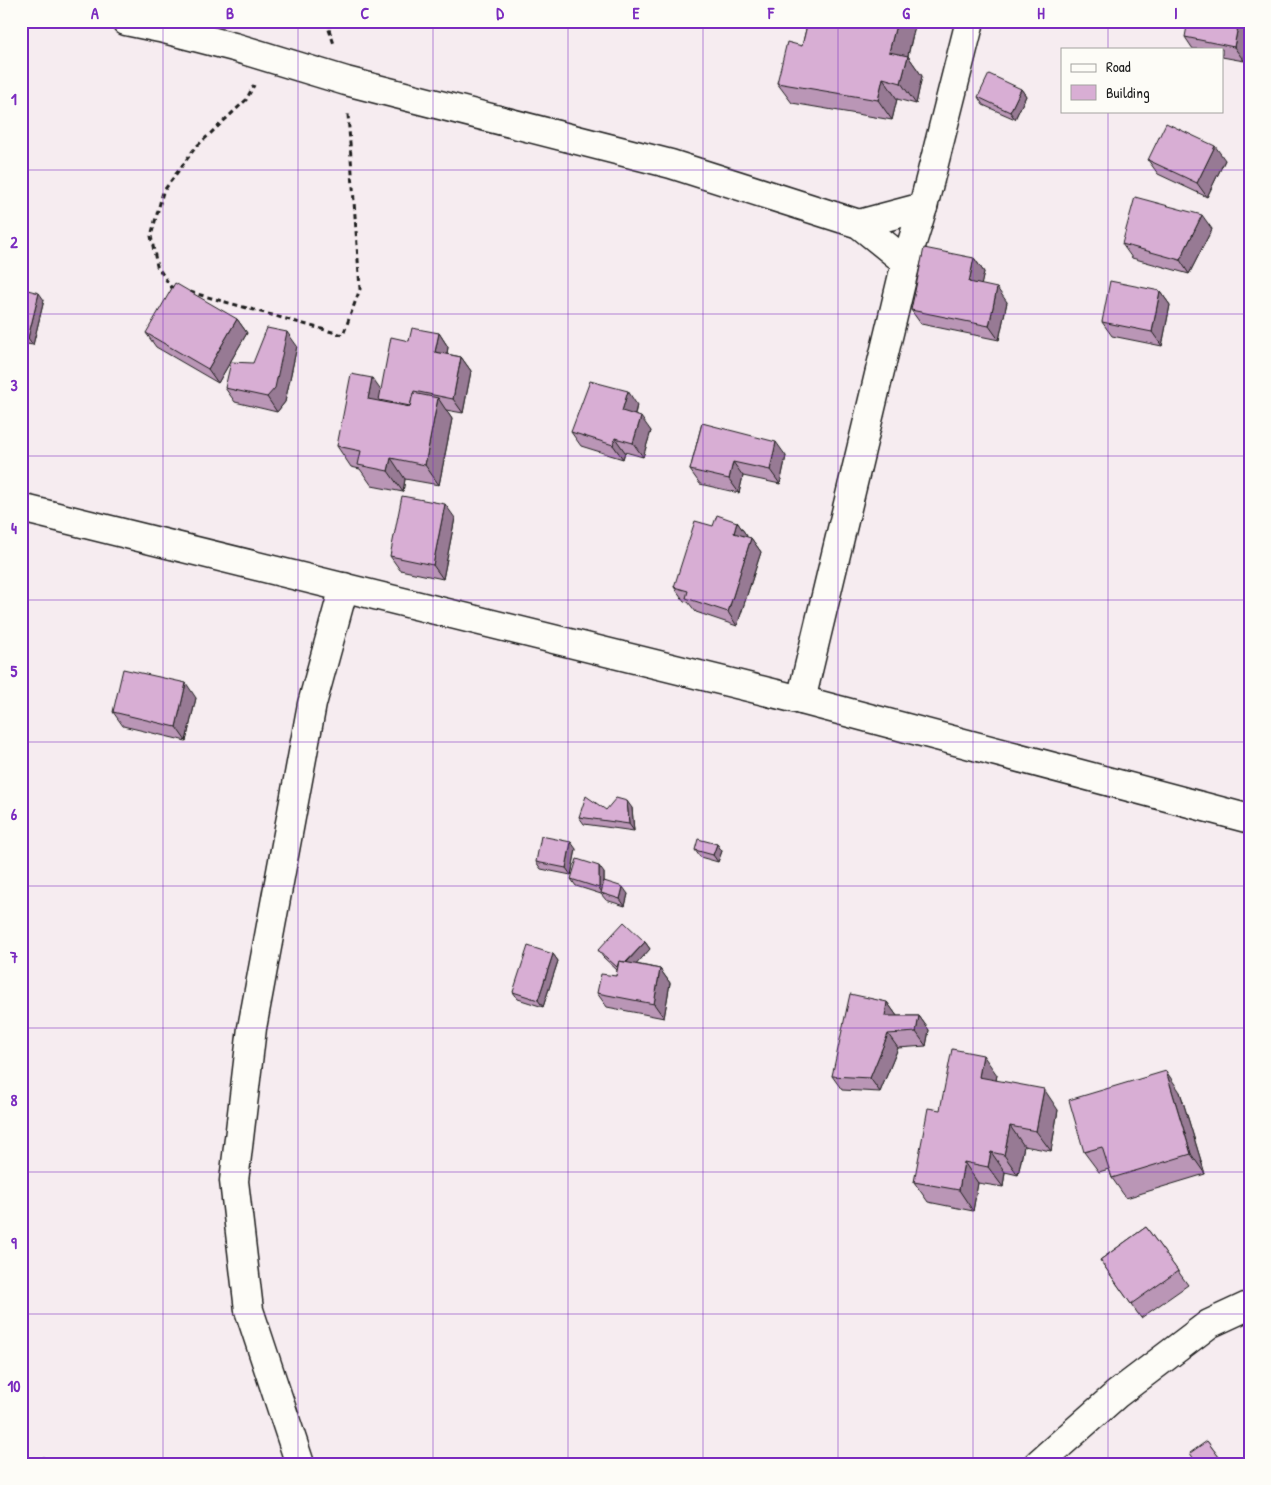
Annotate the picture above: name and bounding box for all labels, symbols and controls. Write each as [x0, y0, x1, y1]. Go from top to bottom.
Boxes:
text: A [91, 2, 99, 24]
text: B [226, 2, 234, 24]
text: C [361, 2, 370, 24]
text: D [496, 2, 504, 24]
text: E [632, 2, 640, 24]
text: F [767, 2, 775, 24]
text: G [902, 2, 910, 24]
text: H [1037, 2, 1045, 24]
text: I [1174, 2, 1178, 24]
legend [1061, 48, 1224, 112]
text: Road [1106, 56, 1131, 77]
text: Building [1106, 82, 1150, 103]
text: 1 [11, 88, 17, 110]
text: 2 [10, 231, 18, 253]
text: 3 [10, 374, 18, 396]
text: 4 [11, 517, 17, 539]
text: 5 [11, 660, 18, 682]
text: 6 [11, 803, 18, 825]
text: 7 [9, 946, 18, 968]
text: 8 [11, 1089, 18, 1111]
text: 9 [11, 1232, 17, 1254]
text: 10 [8, 1375, 20, 1397]

